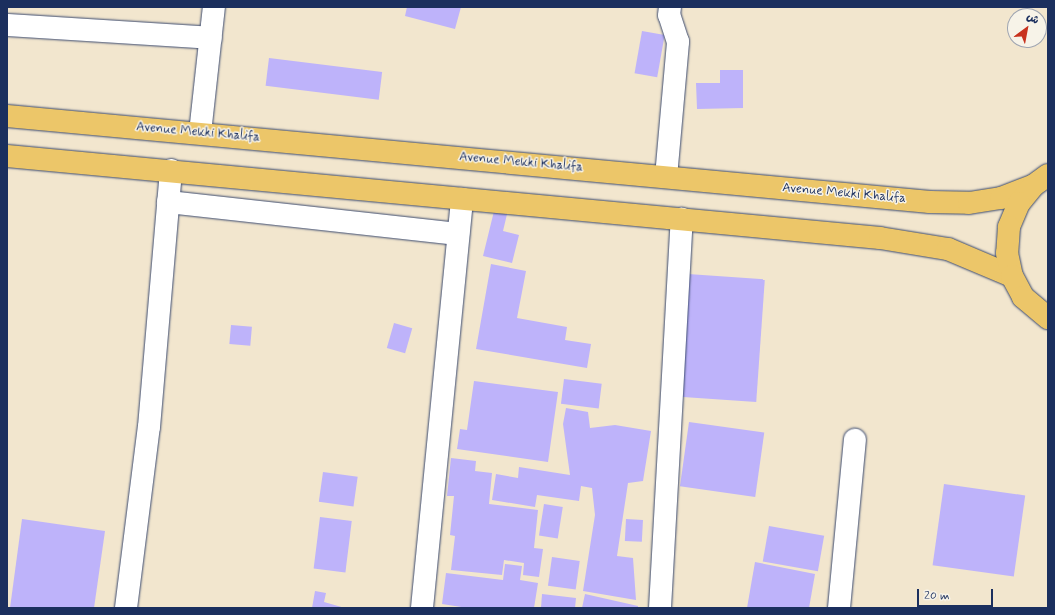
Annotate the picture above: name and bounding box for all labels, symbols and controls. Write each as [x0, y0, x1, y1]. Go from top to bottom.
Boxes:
north arrow [1007, 8, 1047, 48]
text: ش [1024, 10, 1042, 28]
street label: Avenue Mekki Khalifa [135, 120, 261, 146]
street label: Avenue Mekki Khalifa [458, 150, 584, 176]
street label: Avenue Mekki Khalifa [781, 181, 907, 207]
scale bar [919, 581, 995, 607]
text: 20 m [924, 588, 950, 604]

